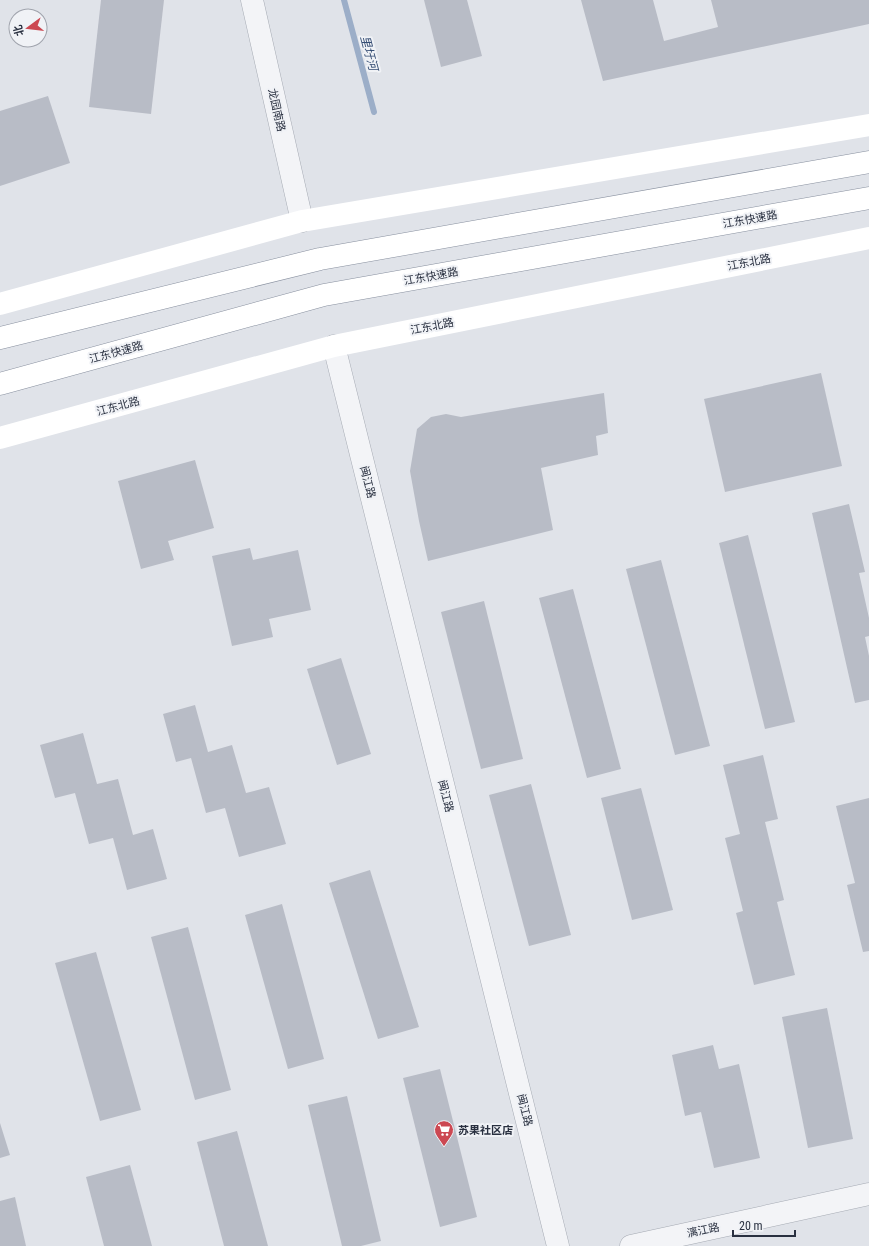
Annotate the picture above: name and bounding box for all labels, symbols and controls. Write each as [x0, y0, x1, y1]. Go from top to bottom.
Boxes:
north arrow [8, 8, 48, 48]
text: 北 [11, 23, 27, 37]
water label: 里圩河 [358, 34, 381, 74]
street label: 龙园南路 [265, 87, 288, 133]
street label: 江东快速路 [722, 208, 778, 231]
street label: 江东北路 [726, 252, 772, 273]
street label: 江东快速路 [403, 265, 459, 288]
street label: 江东北路 [409, 316, 455, 337]
street label: 江东快速路 [88, 339, 144, 366]
street label: 江东北路 [95, 395, 141, 418]
street label: 闽江路 [357, 465, 378, 500]
street label: 闽江路 [435, 779, 456, 814]
street label: 闽江路 [514, 1093, 535, 1128]
supermarket icon: 苏果社区店 [433, 1119, 455, 1147]
place label: 苏果社区店 [458, 1124, 513, 1137]
scale bar [733, 1212, 795, 1238]
text: 20 m [739, 1219, 763, 1233]
street label: 漓江路 [686, 1221, 721, 1240]

